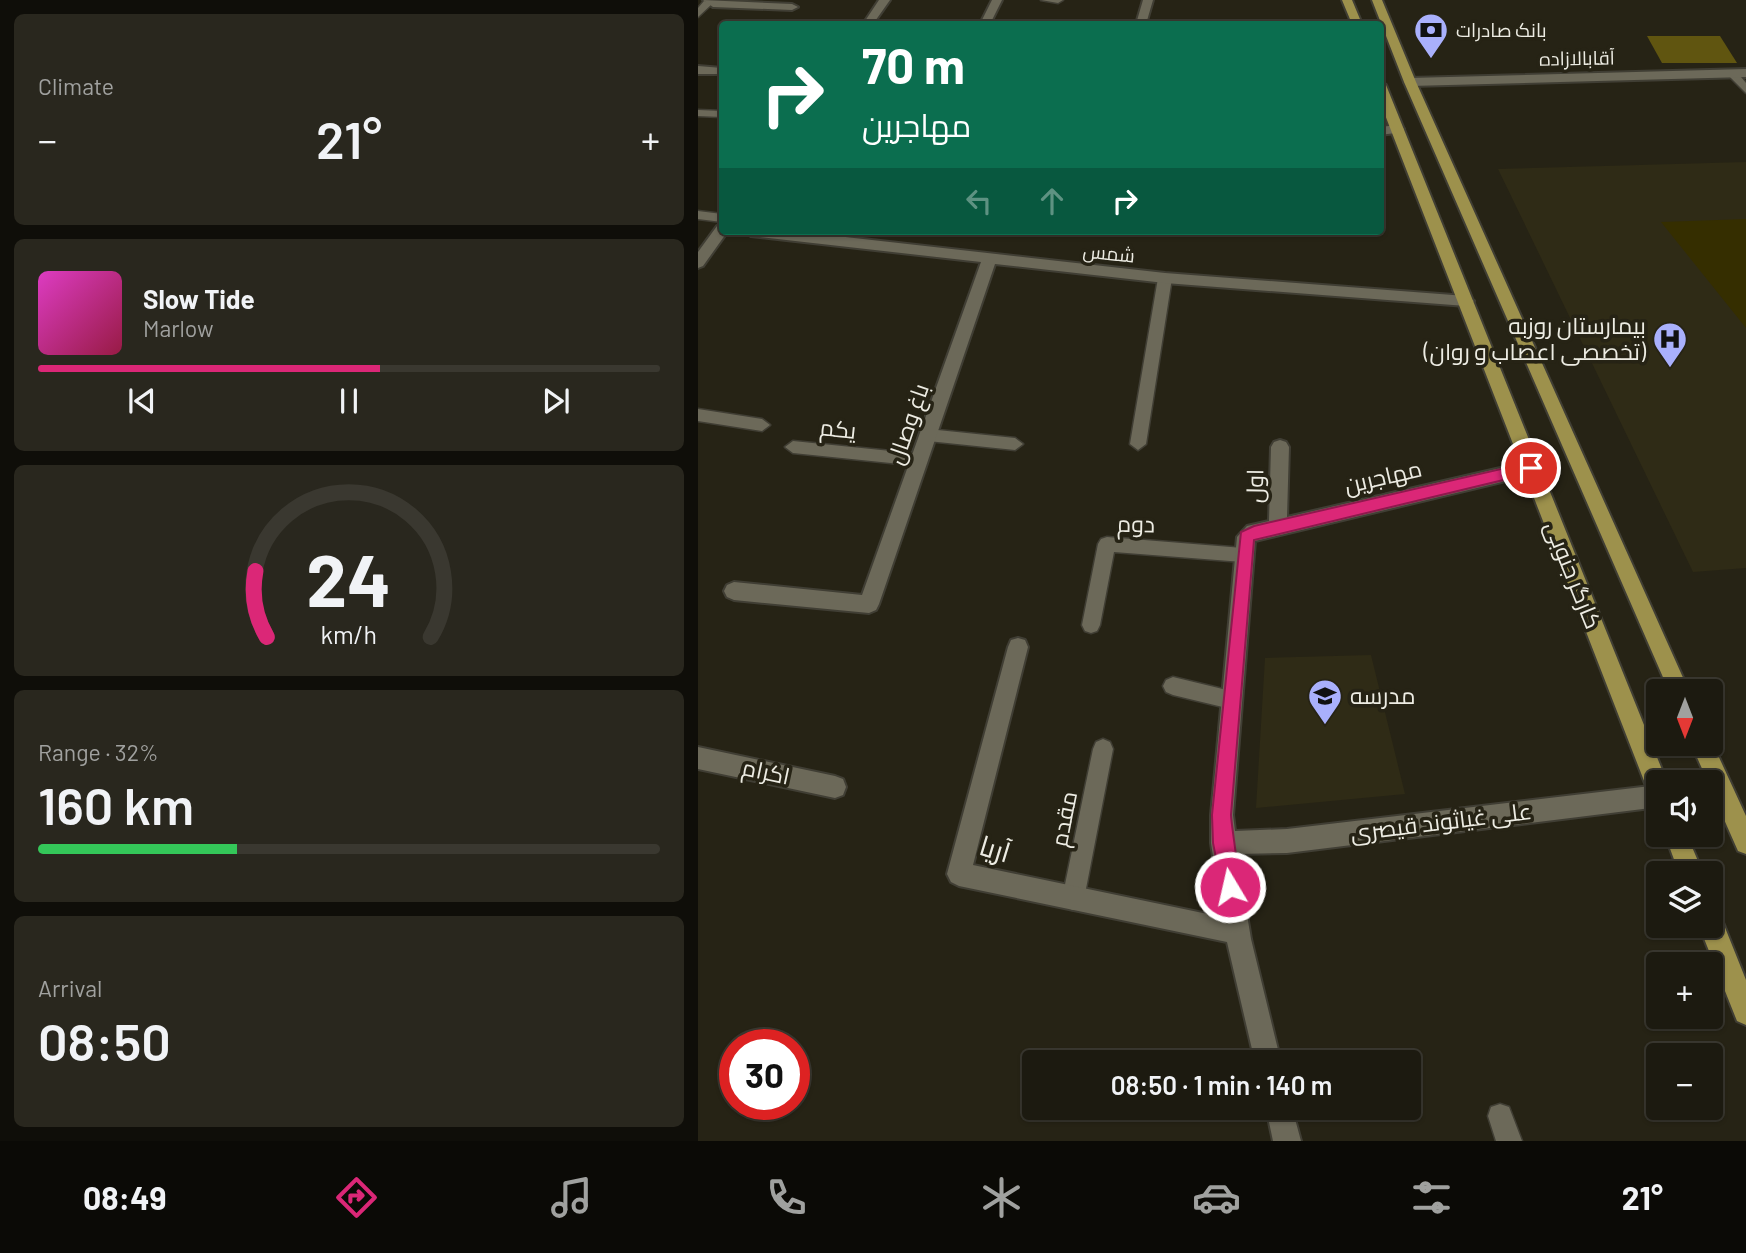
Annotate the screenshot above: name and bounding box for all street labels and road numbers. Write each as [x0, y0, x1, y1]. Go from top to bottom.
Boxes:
street label: آقابالازاده [1539, 45, 1615, 71]
street label: شمس [1082, 238, 1136, 268]
street label: باغ وصال [880, 380, 937, 469]
street label: یکم [818, 412, 858, 447]
street label: مهاجرین [1341, 454, 1424, 499]
street label: اول [1240, 469, 1269, 503]
street label: دوم [1117, 509, 1155, 540]
street label: کارگر جنوبی [1539, 517, 1608, 633]
street label: اکرام [739, 752, 793, 793]
street label: مقدم [1044, 789, 1085, 850]
street label: علی غیاثوند قیصری [1349, 796, 1533, 847]
street label: آریا [976, 827, 1015, 869]

